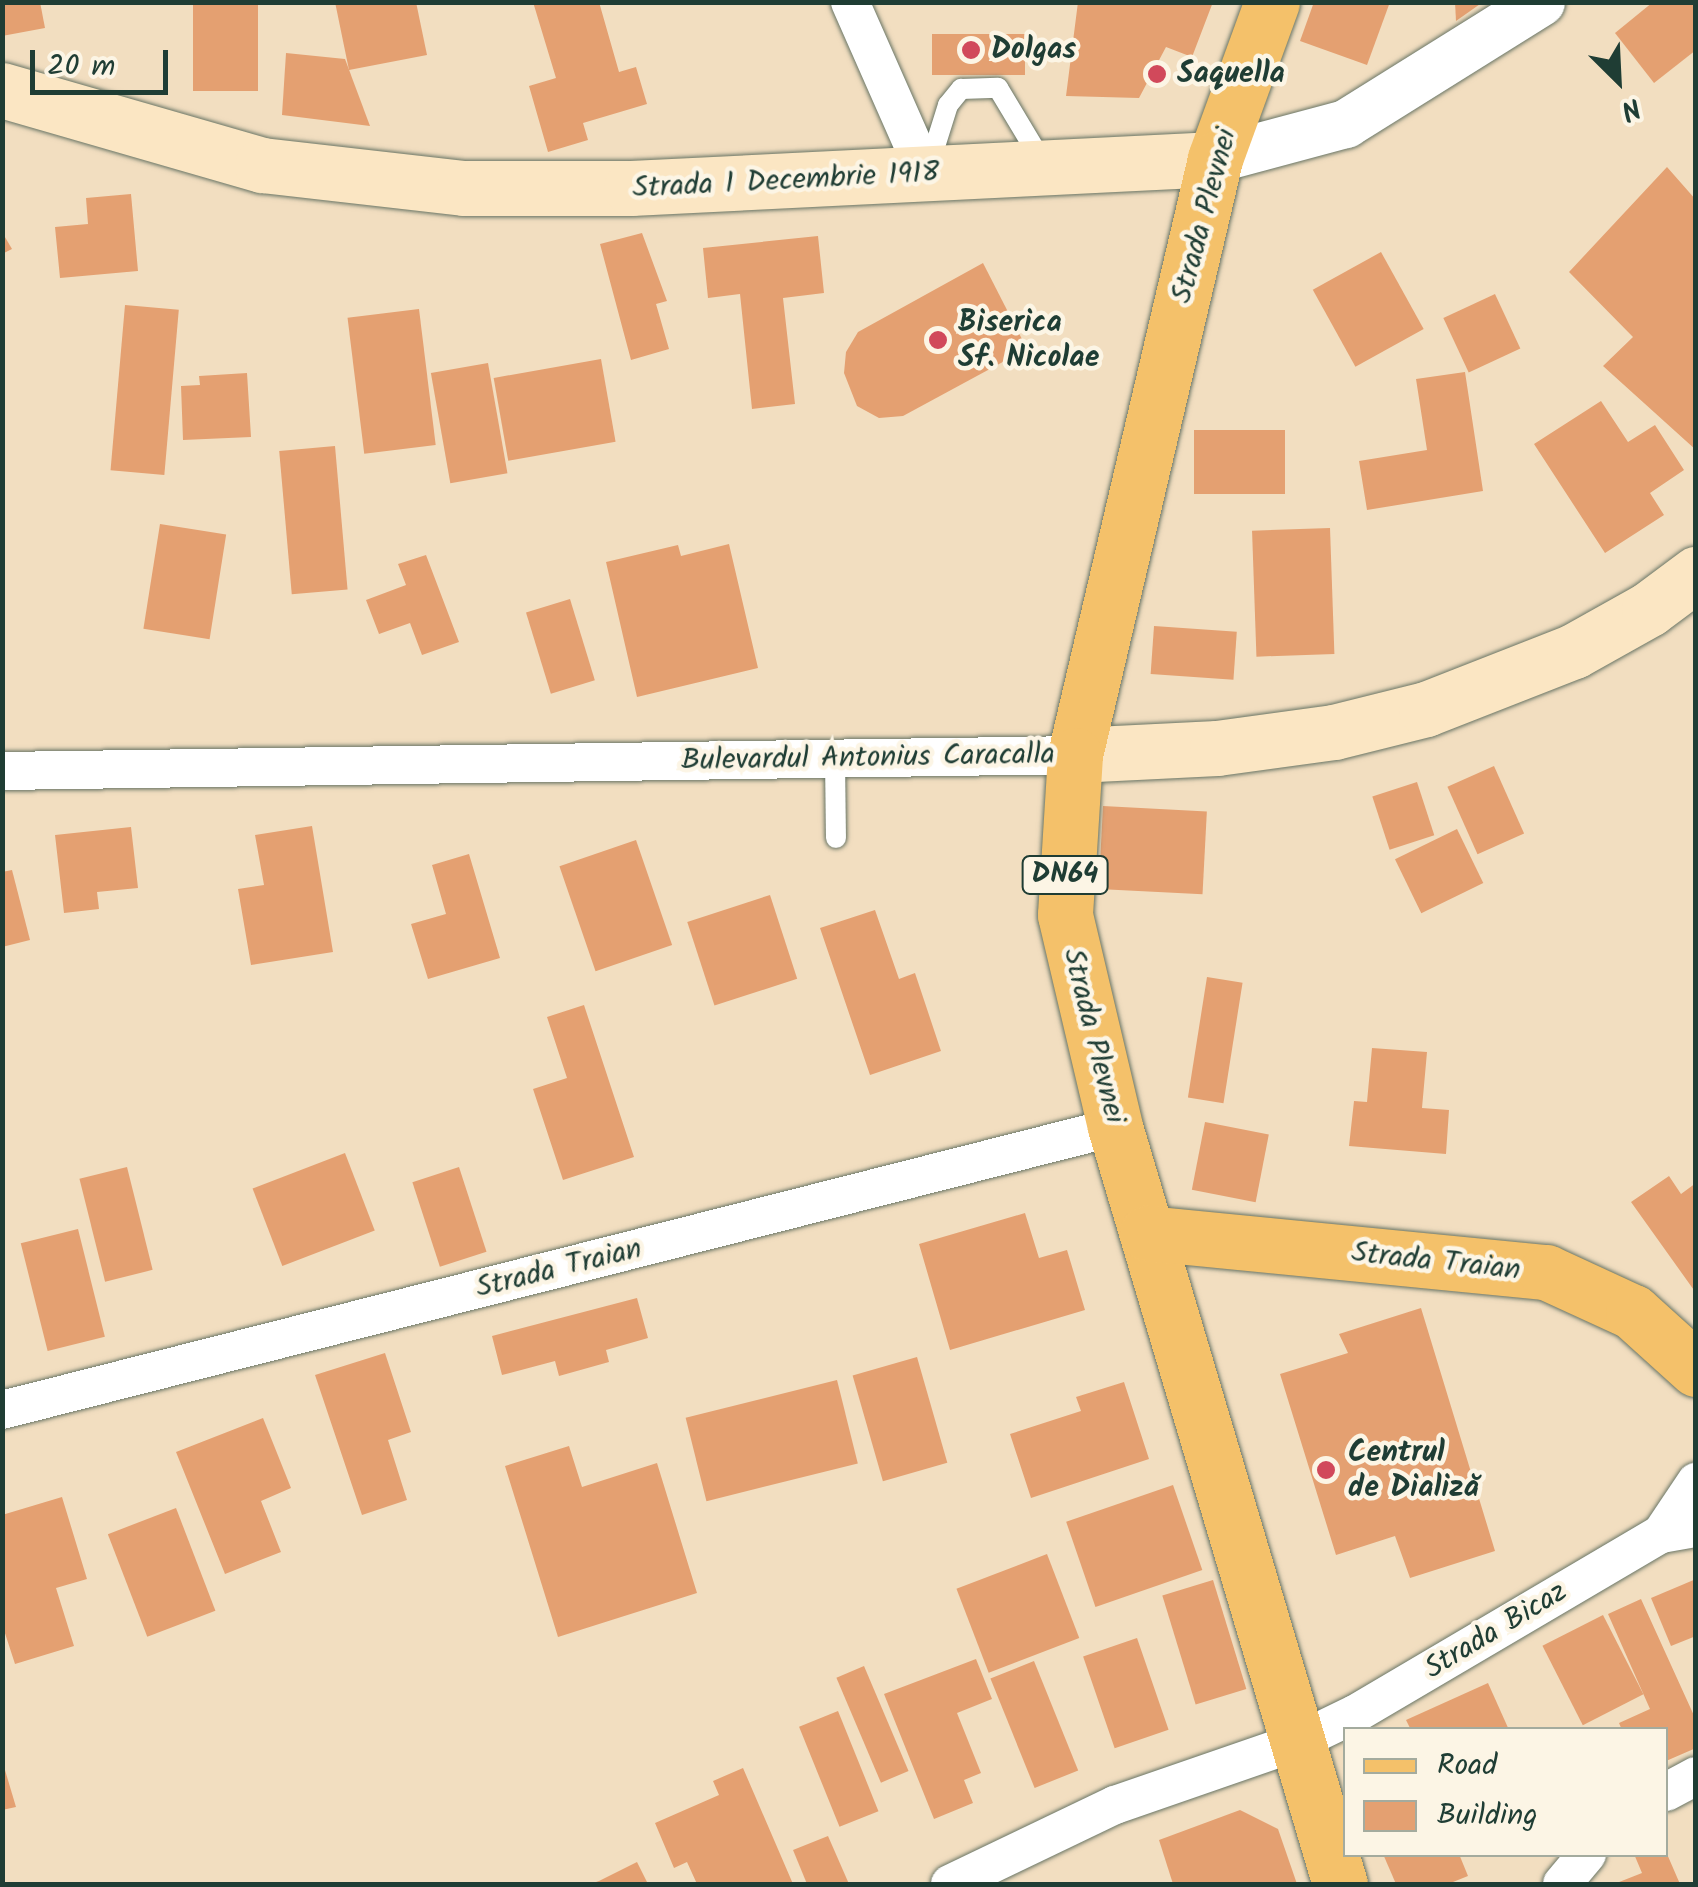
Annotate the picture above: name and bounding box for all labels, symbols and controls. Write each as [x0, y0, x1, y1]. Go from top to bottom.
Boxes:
scale bar [35, 30, 172, 92]
north arrow [1568, 30, 1668, 130]
place label: Dolgas [991, 32, 1076, 68]
marker: Dolgas [960, 39, 982, 61]
text: 20 m [47, 43, 115, 91]
place label: Saquella [1177, 56, 1285, 92]
marker: Saquella [1146, 63, 1168, 85]
text: N [1613, 84, 1648, 132]
street label: Strada Plevnei [1164, 125, 1246, 307]
street label: Strada 1 Decembrie 1918 [632, 155, 940, 207]
place label: Biserica Sf. Nicolae [958, 305, 1099, 376]
marker: Biserica Sf. Nicolae [927, 329, 949, 351]
street label: Bulevardul Antonius Caracalla [681, 737, 1055, 779]
road number: DN64 [1020, 852, 1110, 898]
street label: Strada Plevnei [1054, 945, 1132, 1127]
street label: Strada Traian [472, 1231, 646, 1307]
street label: Strada Traian [1350, 1235, 1522, 1289]
place label: Centrul de Dializă [1348, 1435, 1479, 1506]
marker: Centrul de Dializă [1313, 1457, 1339, 1483]
street label: Strada Bicaz [1418, 1575, 1574, 1687]
legend [1343, 1727, 1668, 1857]
text: Road [1437, 1742, 1497, 1790]
text: Building [1437, 1792, 1537, 1840]

